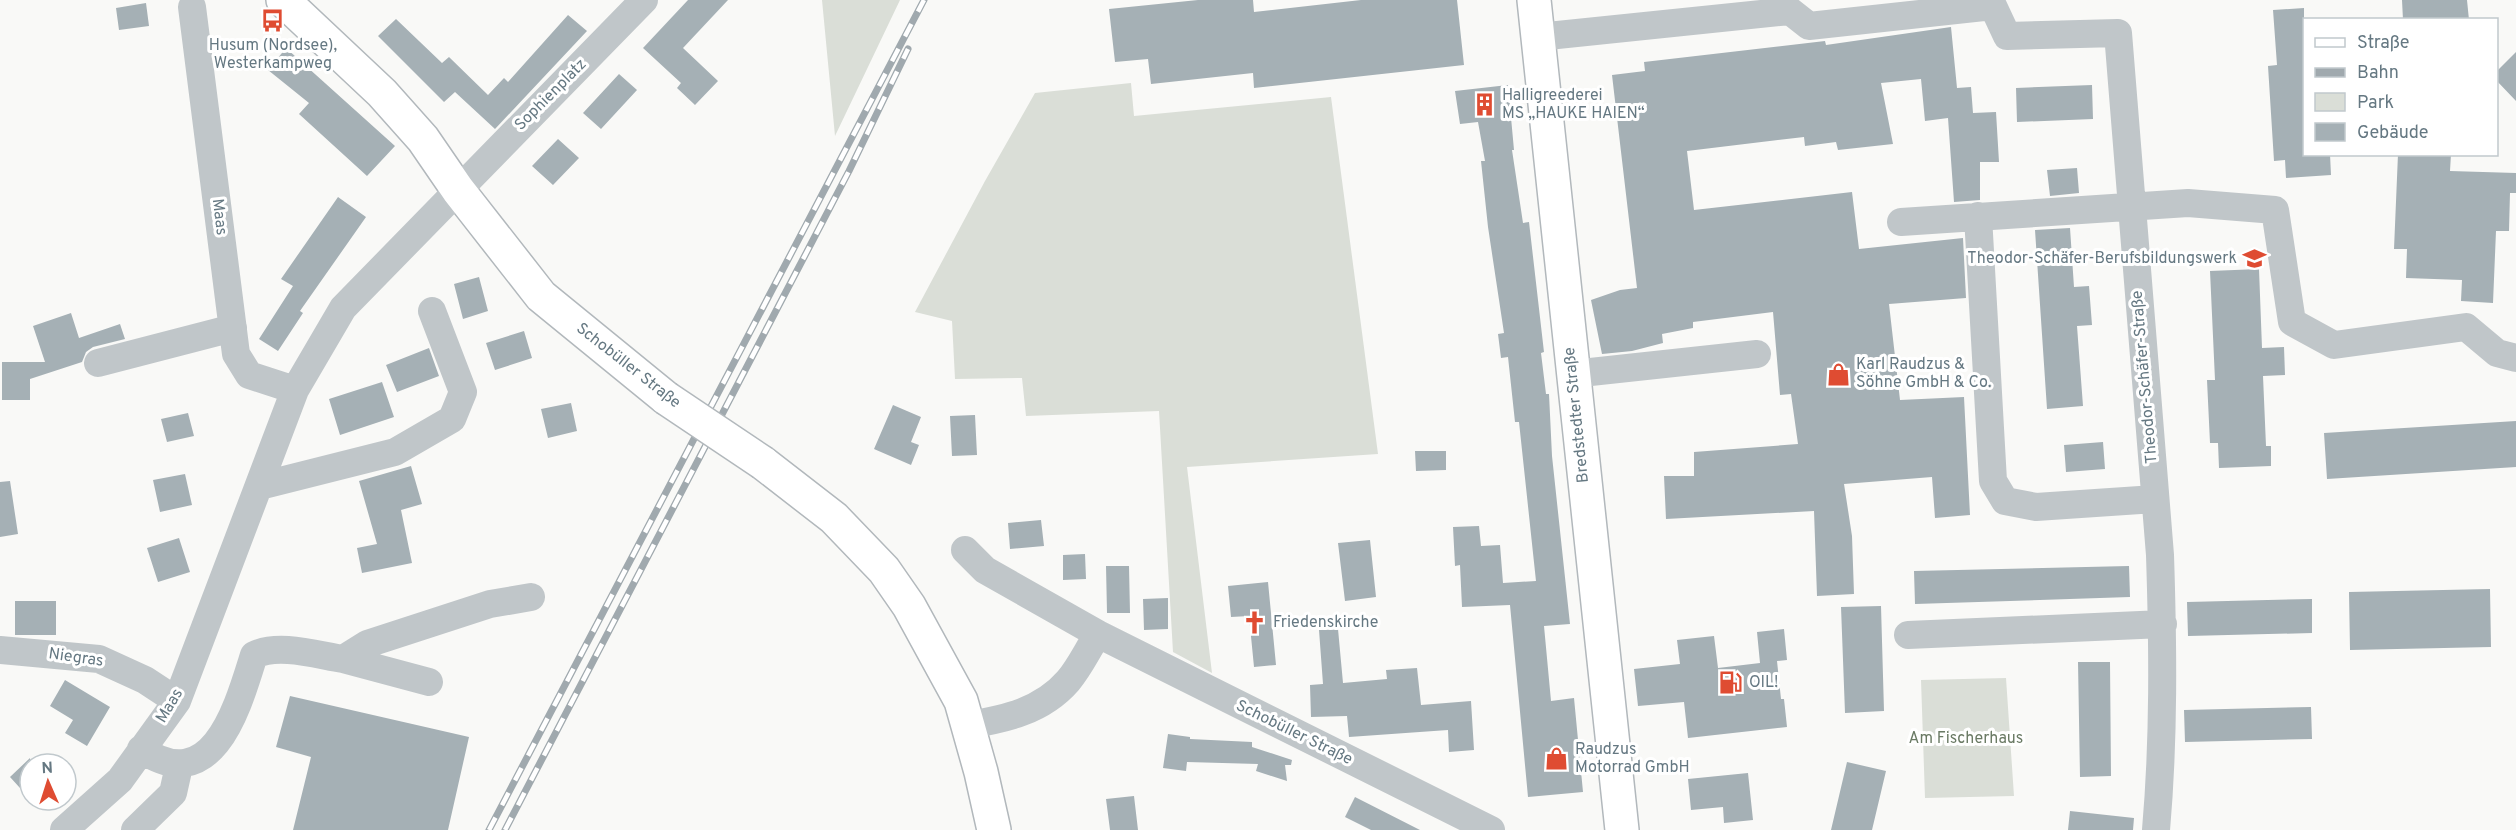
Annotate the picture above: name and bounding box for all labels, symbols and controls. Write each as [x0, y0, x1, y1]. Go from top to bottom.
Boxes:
bus stop icon: Husum (Nordsee), Westerkampweg [260, 8, 286, 34]
legend [2303, 18, 2498, 156]
text: Straße [2357, 32, 2409, 55]
place label: Husum (Nordsee), Westerkampweg [209, 36, 337, 74]
street label: Sophienplatz [511, 55, 591, 135]
text: Bahn [2357, 62, 2399, 85]
place label: Halligreederei MS „HAUKE HAIEN“ [1502, 86, 1645, 124]
building icon: Halligreederei MS „HAUKE HAIEN“ [1471, 92, 1497, 118]
text: Park [2357, 92, 2394, 115]
text: Gebäude [2357, 122, 2429, 145]
street label: Maas [207, 198, 231, 236]
school or university icon: Theodor-Schäfer-Berufsbildungswerk [2242, 246, 2268, 272]
place label: Theodor-Schäfer-Berufsbildungswerk [1967, 249, 2237, 269]
street label: Theodor-Schäfer-Straße [2127, 290, 2163, 464]
street label: Schobüller Straße [572, 319, 684, 413]
street label: Bredstedter Straße [1560, 346, 1594, 484]
place label: Karl Raudzus & Söhne GmbH & Co. [1856, 355, 1991, 393]
shop icon: Karl Raudzus & Söhne GmbH & Co. [1825, 361, 1851, 387]
church icon: Friedenskirche [1242, 610, 1268, 636]
place label: Friedenskirche [1273, 613, 1378, 633]
street label: Niegras [47, 644, 105, 672]
fuel station icon: OIL! [1718, 670, 1744, 696]
place label: OIL! [1749, 673, 1778, 693]
street label: Maas [152, 685, 188, 727]
street label: Schobüller Straße [1232, 696, 1356, 770]
park label: Am Fischerhaus [1909, 729, 2023, 749]
place label: Raudzus Motorrad GmbH [1575, 740, 1690, 778]
shop icon: Raudzus Motorrad GmbH [1544, 746, 1570, 772]
north arrow [18, 752, 78, 812]
text: N [41, 759, 54, 779]

